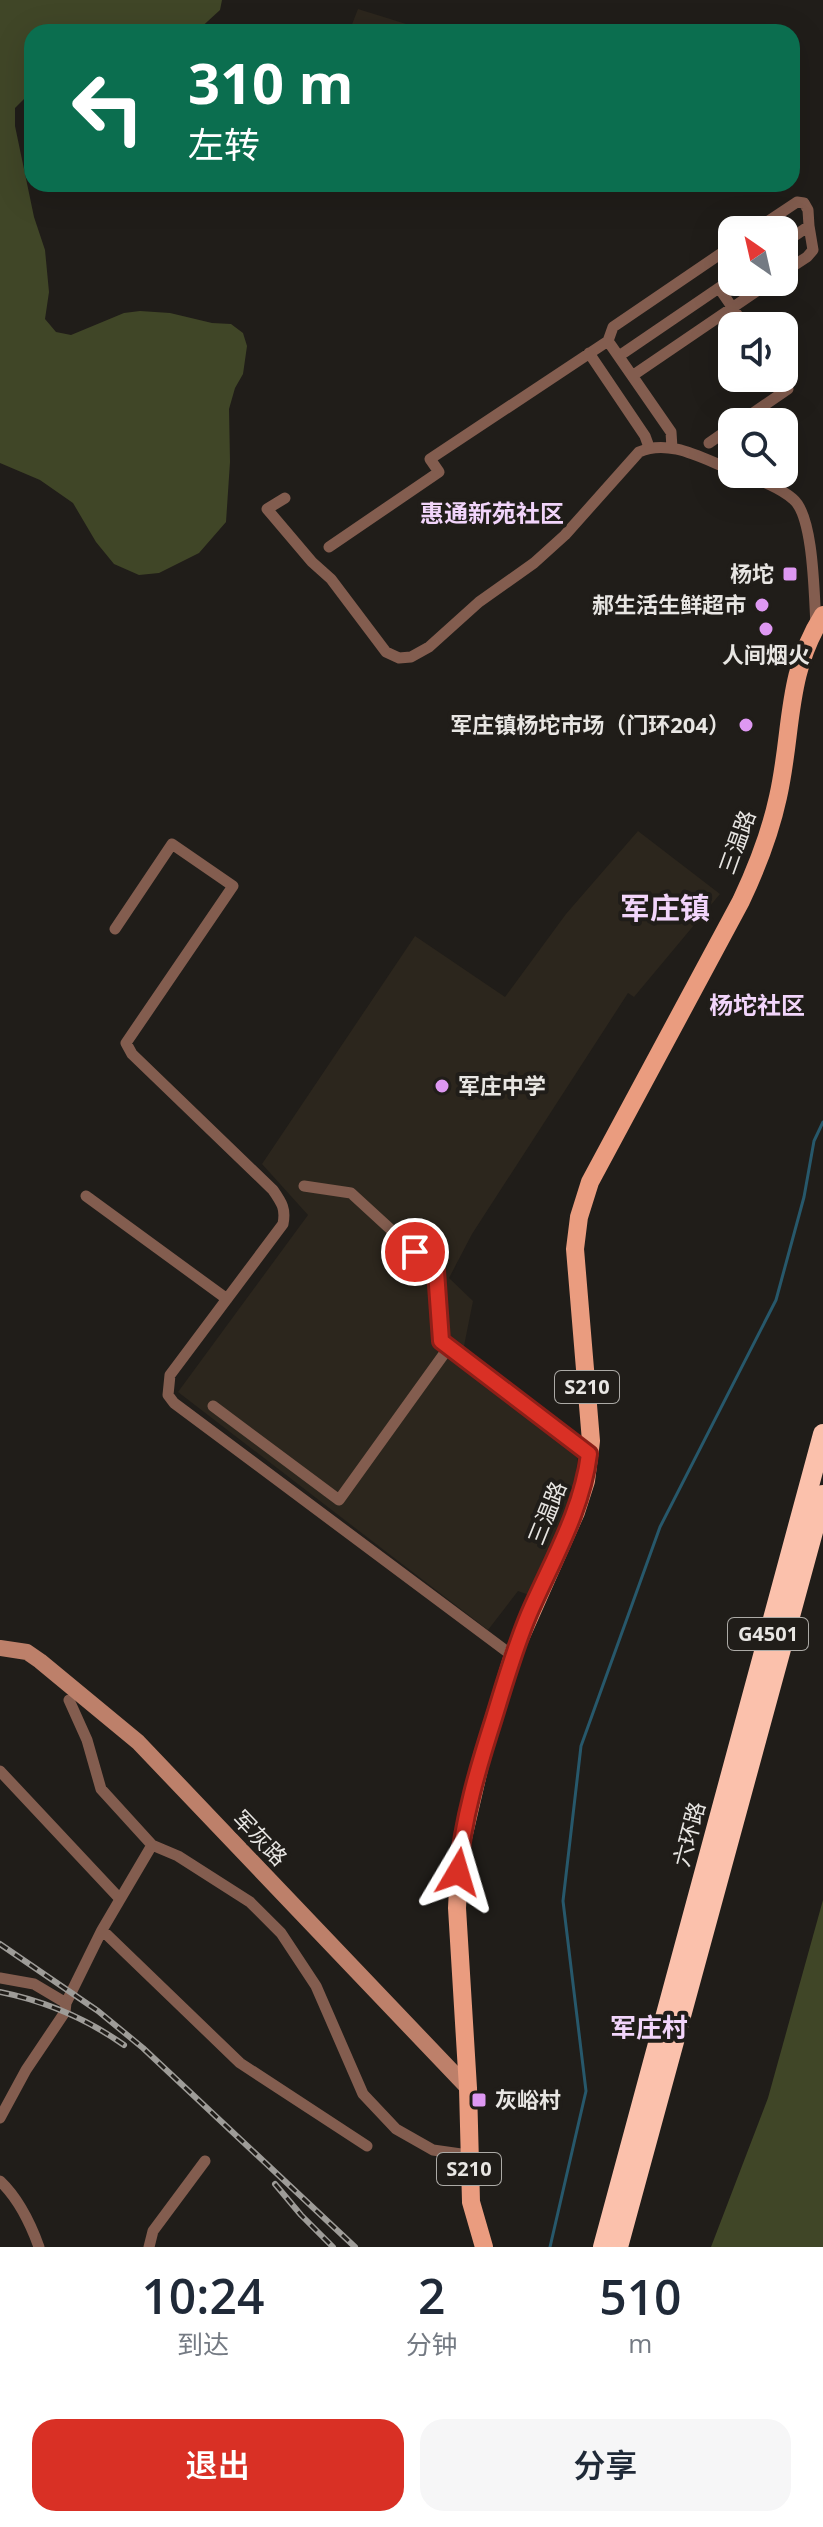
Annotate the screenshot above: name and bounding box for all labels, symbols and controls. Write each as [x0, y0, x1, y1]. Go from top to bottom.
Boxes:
text: 310 m [188, 44, 354, 120]
icon: left [56, 56, 160, 160]
text: 左转 [188, 120, 260, 169]
north arrow [718, 216, 798, 296]
map controls [718, 216, 798, 488]
button: sound [718, 312, 798, 392]
button: search [718, 408, 798, 488]
district label: 惠通新苑社区 [420, 496, 564, 529]
place label: 杨坨 [730, 558, 774, 588]
marker: 杨坨 [781, 565, 799, 583]
place label: 郝生活生鲜超市 [592, 589, 746, 619]
marker: 郝生活生鲜超市 [753, 596, 771, 614]
marker: 人间烟火 [757, 620, 775, 638]
place label: 人间烟火 [722, 639, 810, 669]
place label: 军庄镇杨坨市场（门环204） [450, 709, 730, 739]
marker: 军庄镇杨坨市场（门环204） [737, 716, 755, 734]
street label: 三温路 [711, 806, 761, 878]
district label: 军庄镇 [620, 887, 710, 928]
district label: 杨坨社区 [709, 988, 805, 1021]
place label: 军庄中学 [458, 1070, 546, 1100]
marker: 军庄中学 [433, 1077, 451, 1095]
pin [381, 1218, 449, 1286]
icon: arrive [393, 1230, 437, 1274]
road number: S210 [555, 1371, 619, 1403]
street label: 三温路 [520, 1476, 572, 1549]
road number: G4501 [728, 1618, 808, 1650]
street label: 六环路 [665, 1798, 711, 1870]
street label: 军灰路 [227, 1803, 294, 1871]
position arrow [416, 1830, 500, 1914]
district label: 军庄村 [610, 2009, 688, 2045]
place label: 灰峪村 [495, 2084, 561, 2114]
marker: 灰峪村 [470, 2091, 488, 2109]
road number: S210 [437, 2153, 501, 2185]
text: 10:24 [141, 2263, 264, 2328]
text: 2 [418, 2263, 446, 2328]
text: 510 [599, 2264, 682, 2329]
text: m [628, 2325, 652, 2361]
text: 到达 [177, 2326, 229, 2362]
text: 分钟 [406, 2326, 458, 2362]
button: 退出 [32, 2419, 404, 2511]
button: 分享 [420, 2419, 791, 2511]

